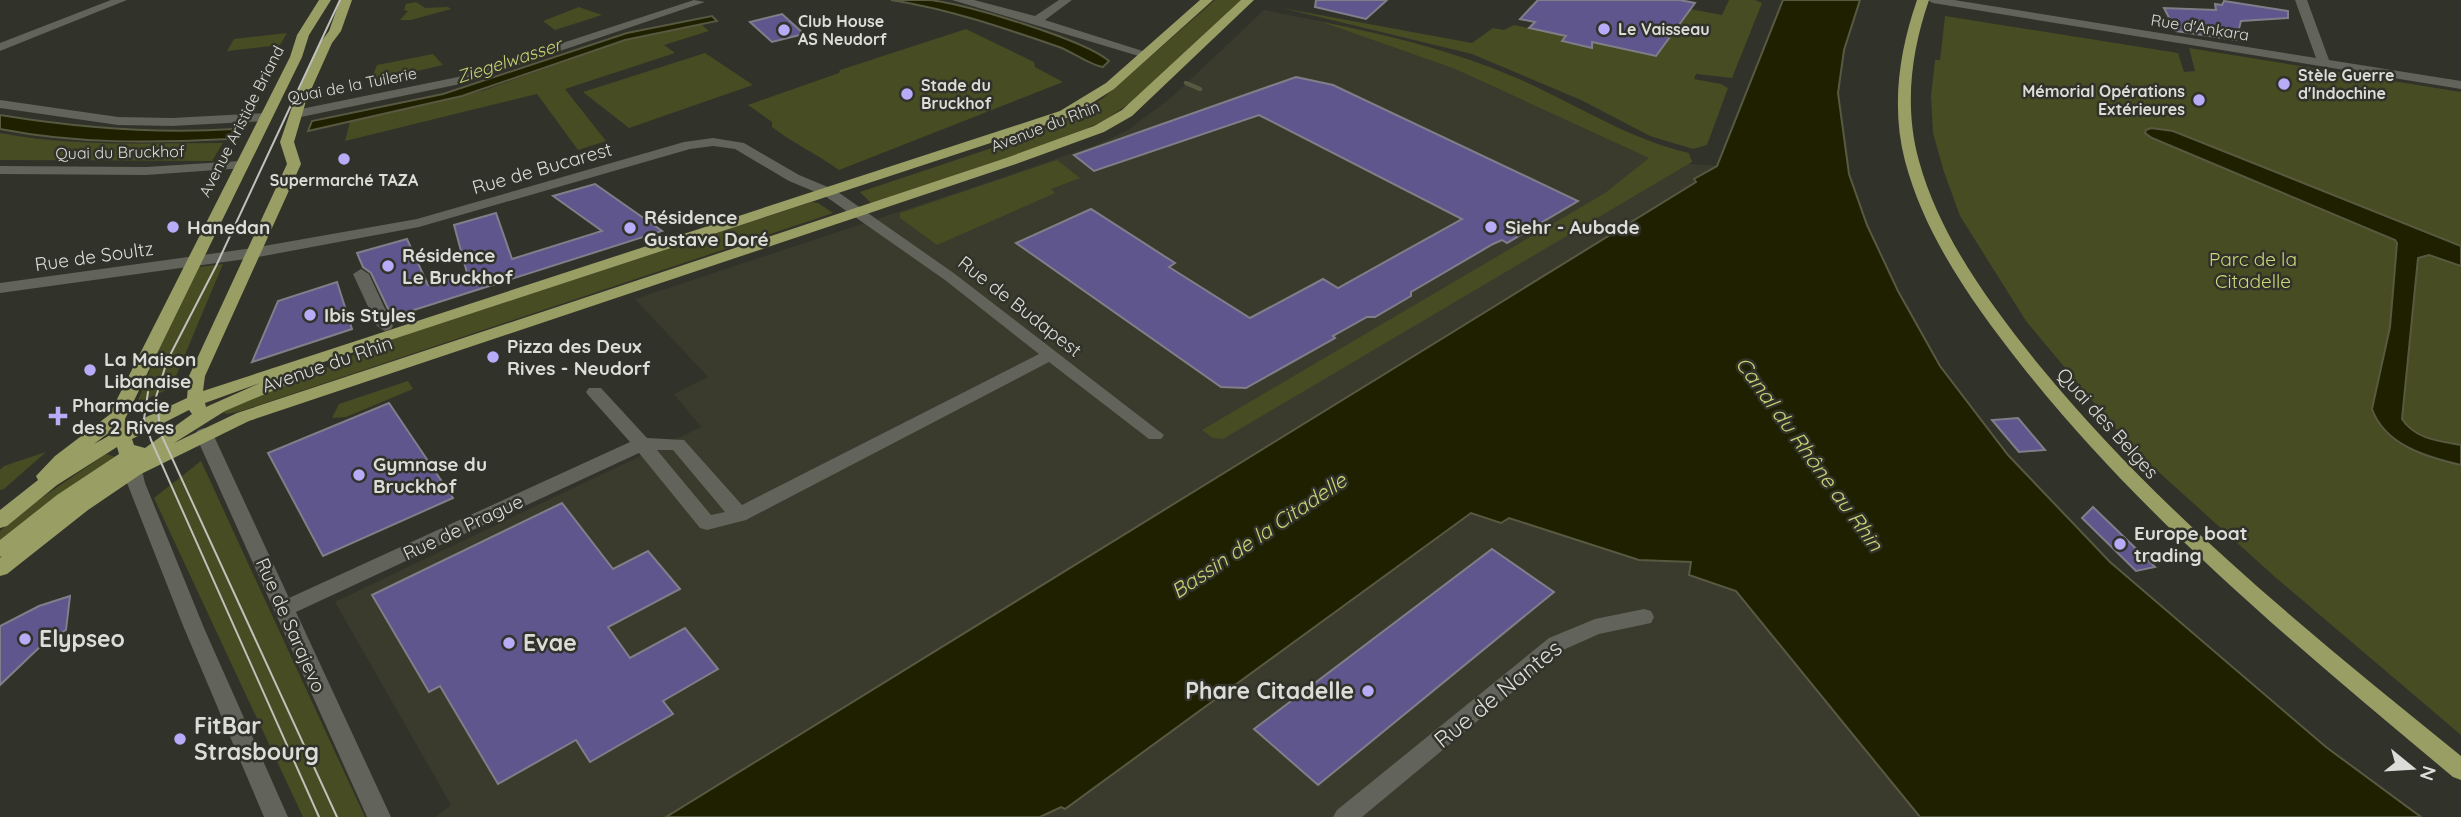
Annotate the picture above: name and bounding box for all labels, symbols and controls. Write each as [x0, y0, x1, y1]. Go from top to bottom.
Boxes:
street label: Rue d'Ankara [2149, 9, 2251, 45]
place label: Club House AS Neudorf [798, 11, 887, 49]
place label: Le Vaisseau [1618, 19, 1710, 39]
marker: Le Vaisseau [1596, 21, 1612, 37]
marker: Club House AS Neudorf [776, 22, 792, 38]
water label: Ziegelwasser [453, 32, 566, 88]
street label: Avenue Aristide Briand [194, 42, 288, 200]
street label: Quai de la Tuilerie [286, 63, 418, 107]
place label: Stèle Guerre d'Indochine [2298, 65, 2394, 103]
place label: Stade du Bruckhof [921, 75, 992, 113]
marker: Stèle Guerre d'Indochine [2276, 76, 2292, 92]
place label: Mémorial Opérations Extérieures [2022, 81, 2185, 119]
marker: Stade du Bruckhof [899, 86, 915, 102]
marker: Mémorial Opérations Extérieures [2191, 92, 2207, 108]
street label: Avenue du Rhin [988, 96, 1102, 156]
street label: Rue de Bucarest [469, 137, 615, 199]
street label: Quai du Bruckhof [55, 141, 185, 163]
marker: Supermarché TAZA [336, 151, 352, 167]
place label: Supermarché TAZA [270, 170, 419, 190]
place label: Résidence Gustave Doré [644, 205, 769, 251]
place label: Hanedan [187, 215, 270, 239]
place label: Siehr - Aubade [1505, 215, 1640, 239]
marker: Hanedan [165, 219, 181, 235]
marker: Siehr - Aubade [1483, 219, 1499, 235]
marker: Résidence Gustave Doré [622, 220, 638, 236]
street label: Rue de Soultz [33, 236, 155, 276]
place label: Résidence Le Bruckhof [402, 243, 514, 289]
park label: Parc de la Citadelle [2209, 247, 2297, 293]
street label: Rue de Budapest [953, 250, 1087, 362]
marker: Résidence Le Bruckhof [380, 258, 396, 274]
place label: Ibis Styles [324, 303, 416, 327]
marker: Ibis Styles [302, 307, 318, 323]
street label: Avenue du Rhin [259, 330, 395, 398]
place label: Pizza des Deux Rives - Neudorf [507, 334, 651, 380]
place label: La Maison Libanaise [104, 347, 196, 393]
marker: Pizza des Deux Rives - Neudorf [485, 349, 501, 365]
water label: Canal du Rhône au Rhin [1731, 351, 1890, 556]
marker: La Maison Libanaise [82, 362, 98, 378]
street label: Quai des Belges [2052, 363, 2164, 483]
place label: Pharmacie des 2 Rives [72, 393, 174, 439]
marker: Pharmacie des 2 Rives [50, 408, 66, 424]
place label: Gymnase du Bruckhof [373, 452, 487, 498]
water label: Bassin de la Citadelle [1166, 466, 1352, 604]
marker: Gymnase du Bruckhof [351, 467, 367, 483]
street label: Rue de Prague [399, 489, 527, 565]
place label: Europe boat trading [2134, 521, 2247, 567]
marker: Europe boat trading [2112, 536, 2128, 552]
street label: Rue de Sarajevo [251, 554, 331, 696]
place label: Elypseo [39, 624, 125, 653]
place label: Evae [523, 628, 577, 657]
marker: Elypseo [17, 631, 33, 647]
street label: Rue de Nantes [1428, 633, 1568, 754]
marker: Evae [501, 635, 517, 651]
place label: Phare Citadelle [1185, 676, 1354, 705]
marker: Phare Citadelle [1360, 683, 1376, 699]
place label: FitBar Strasbourg [194, 711, 319, 766]
marker: FitBar Strasbourg [172, 731, 188, 747]
north arrow [2377, 733, 2447, 803]
text: N [2415, 763, 2442, 784]

